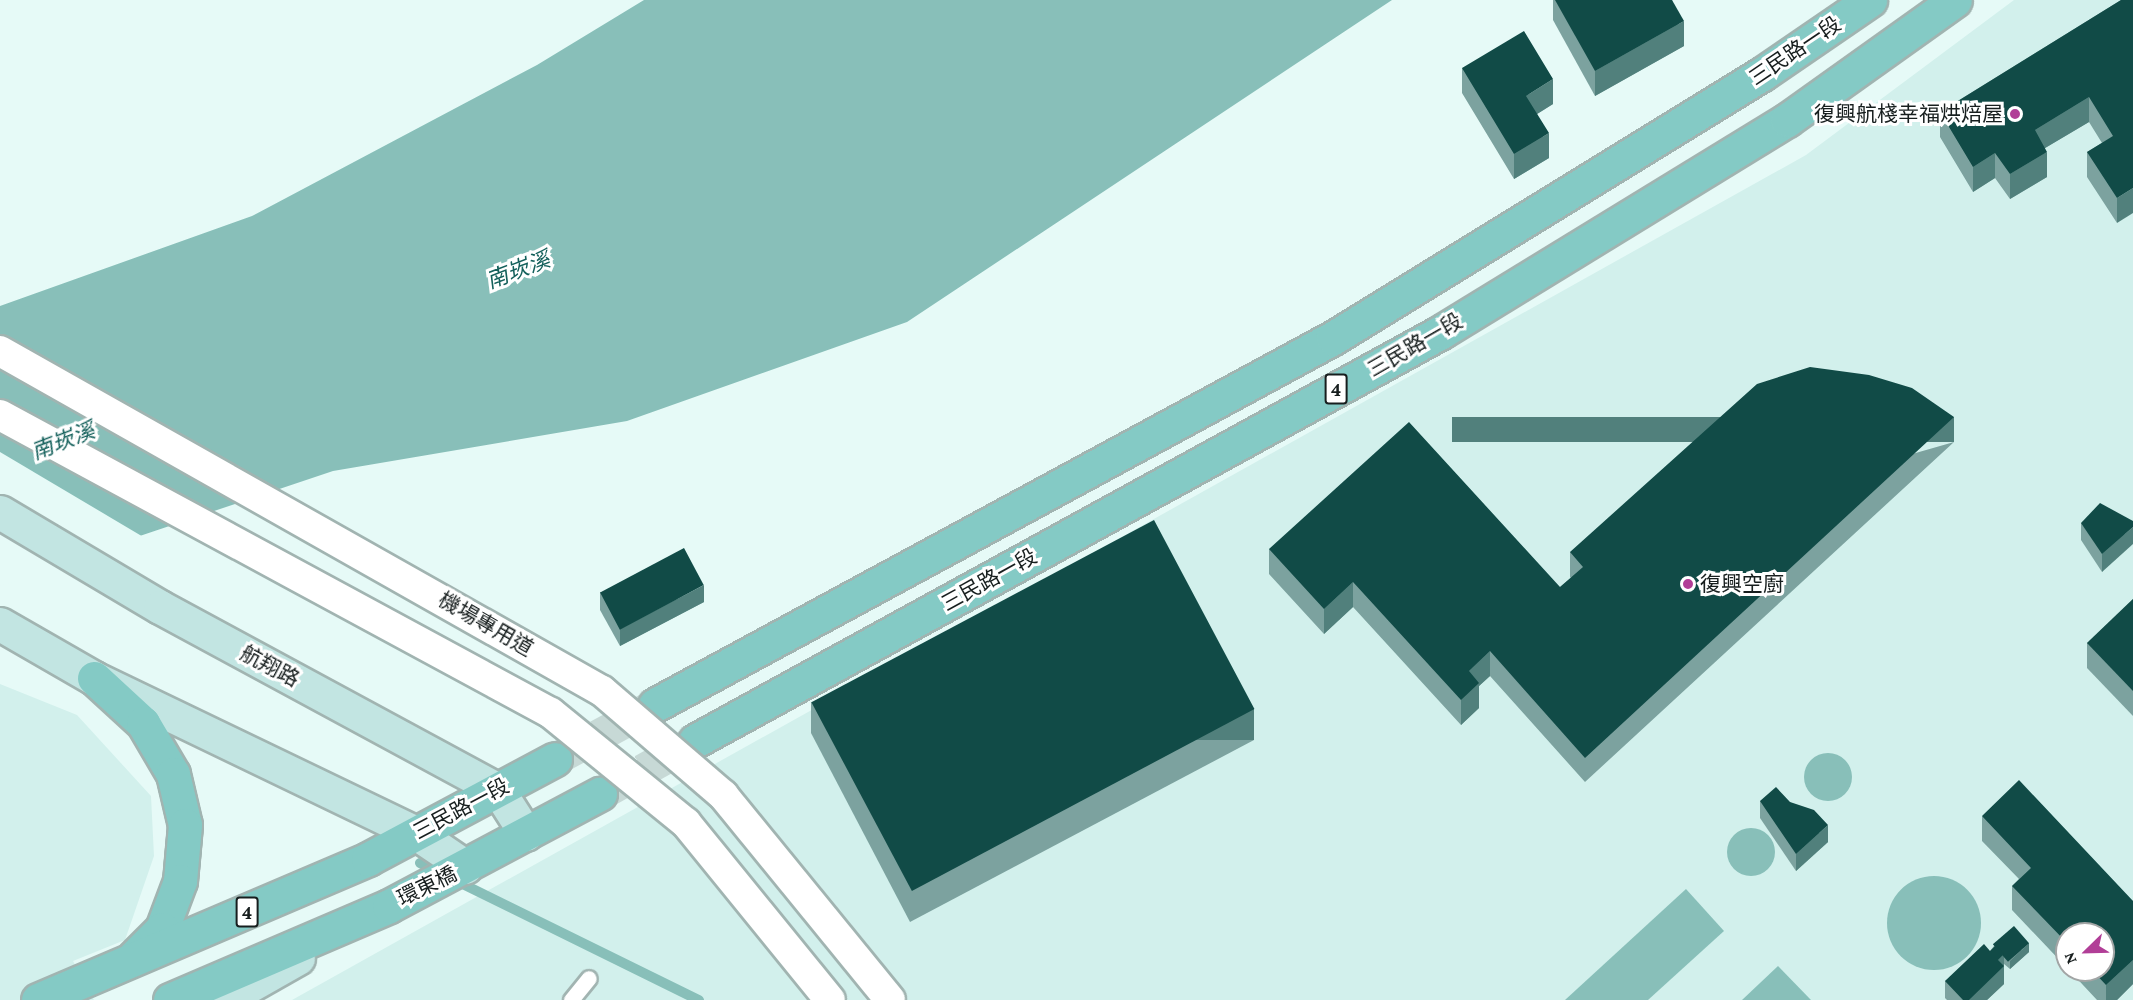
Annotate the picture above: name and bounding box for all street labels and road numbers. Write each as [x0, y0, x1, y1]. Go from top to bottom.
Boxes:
street label: 三民路一段 [1744, 11, 1846, 91]
street label: 三民路一段 [1363, 308, 1467, 382]
road number: 4 [1324, 372, 1348, 406]
street label: 三民路一段 [937, 544, 1041, 616]
street label: 機場專用道 [434, 587, 538, 661]
street label: 航翔路 [236, 640, 304, 692]
street label: 三民路一段 [409, 773, 513, 845]
street label: 環東橋 [393, 861, 461, 911]
road number: 4 [235, 895, 259, 929]

